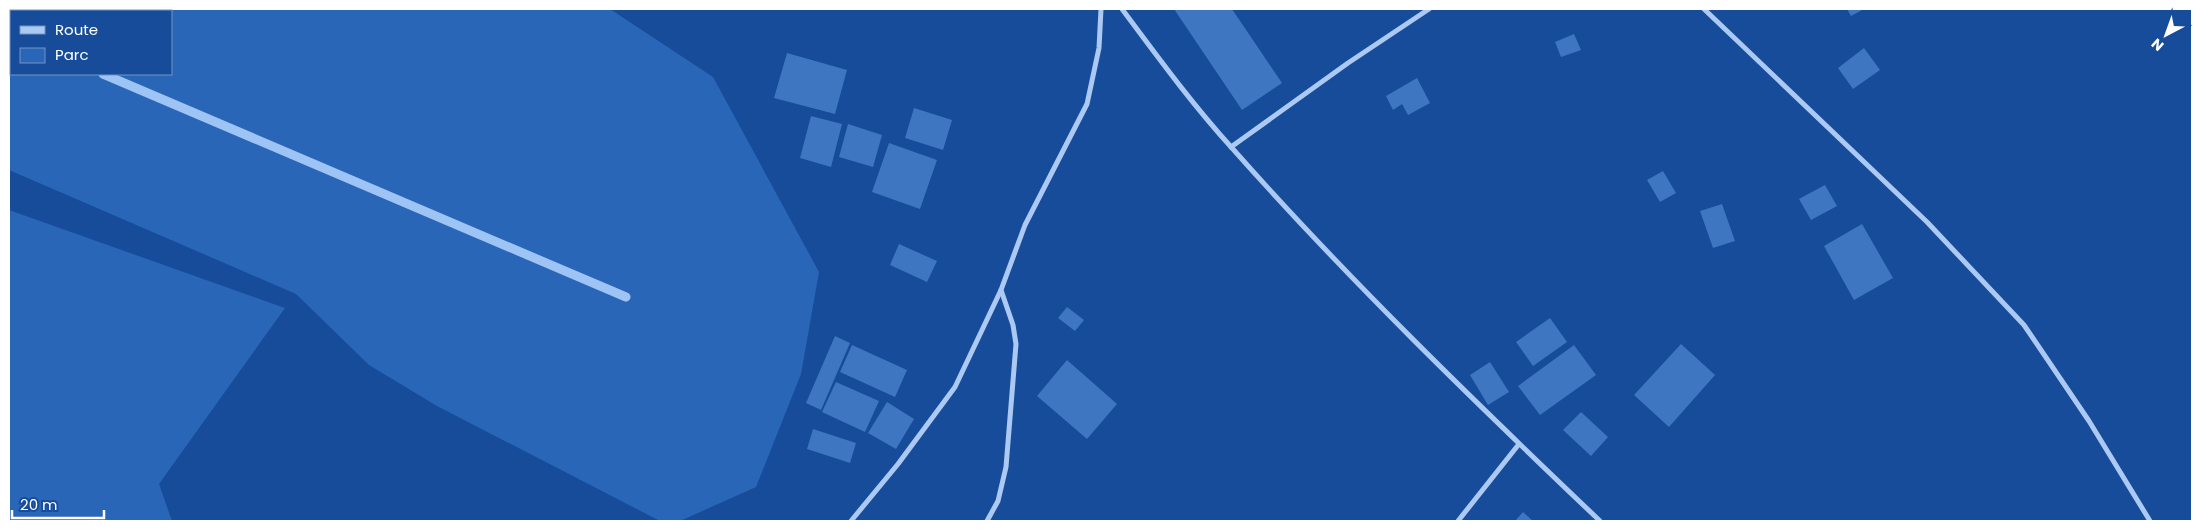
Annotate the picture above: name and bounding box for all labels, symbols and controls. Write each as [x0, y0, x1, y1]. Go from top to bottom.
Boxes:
legend [10, 10, 172, 75]
north arrow [2141, 10, 2191, 60]
text: Route [55, 19, 98, 40]
text: N [2147, 34, 2168, 56]
text: Parc [55, 44, 89, 65]
scale bar [12, 488, 105, 520]
text: 20 m [20, 494, 58, 515]

